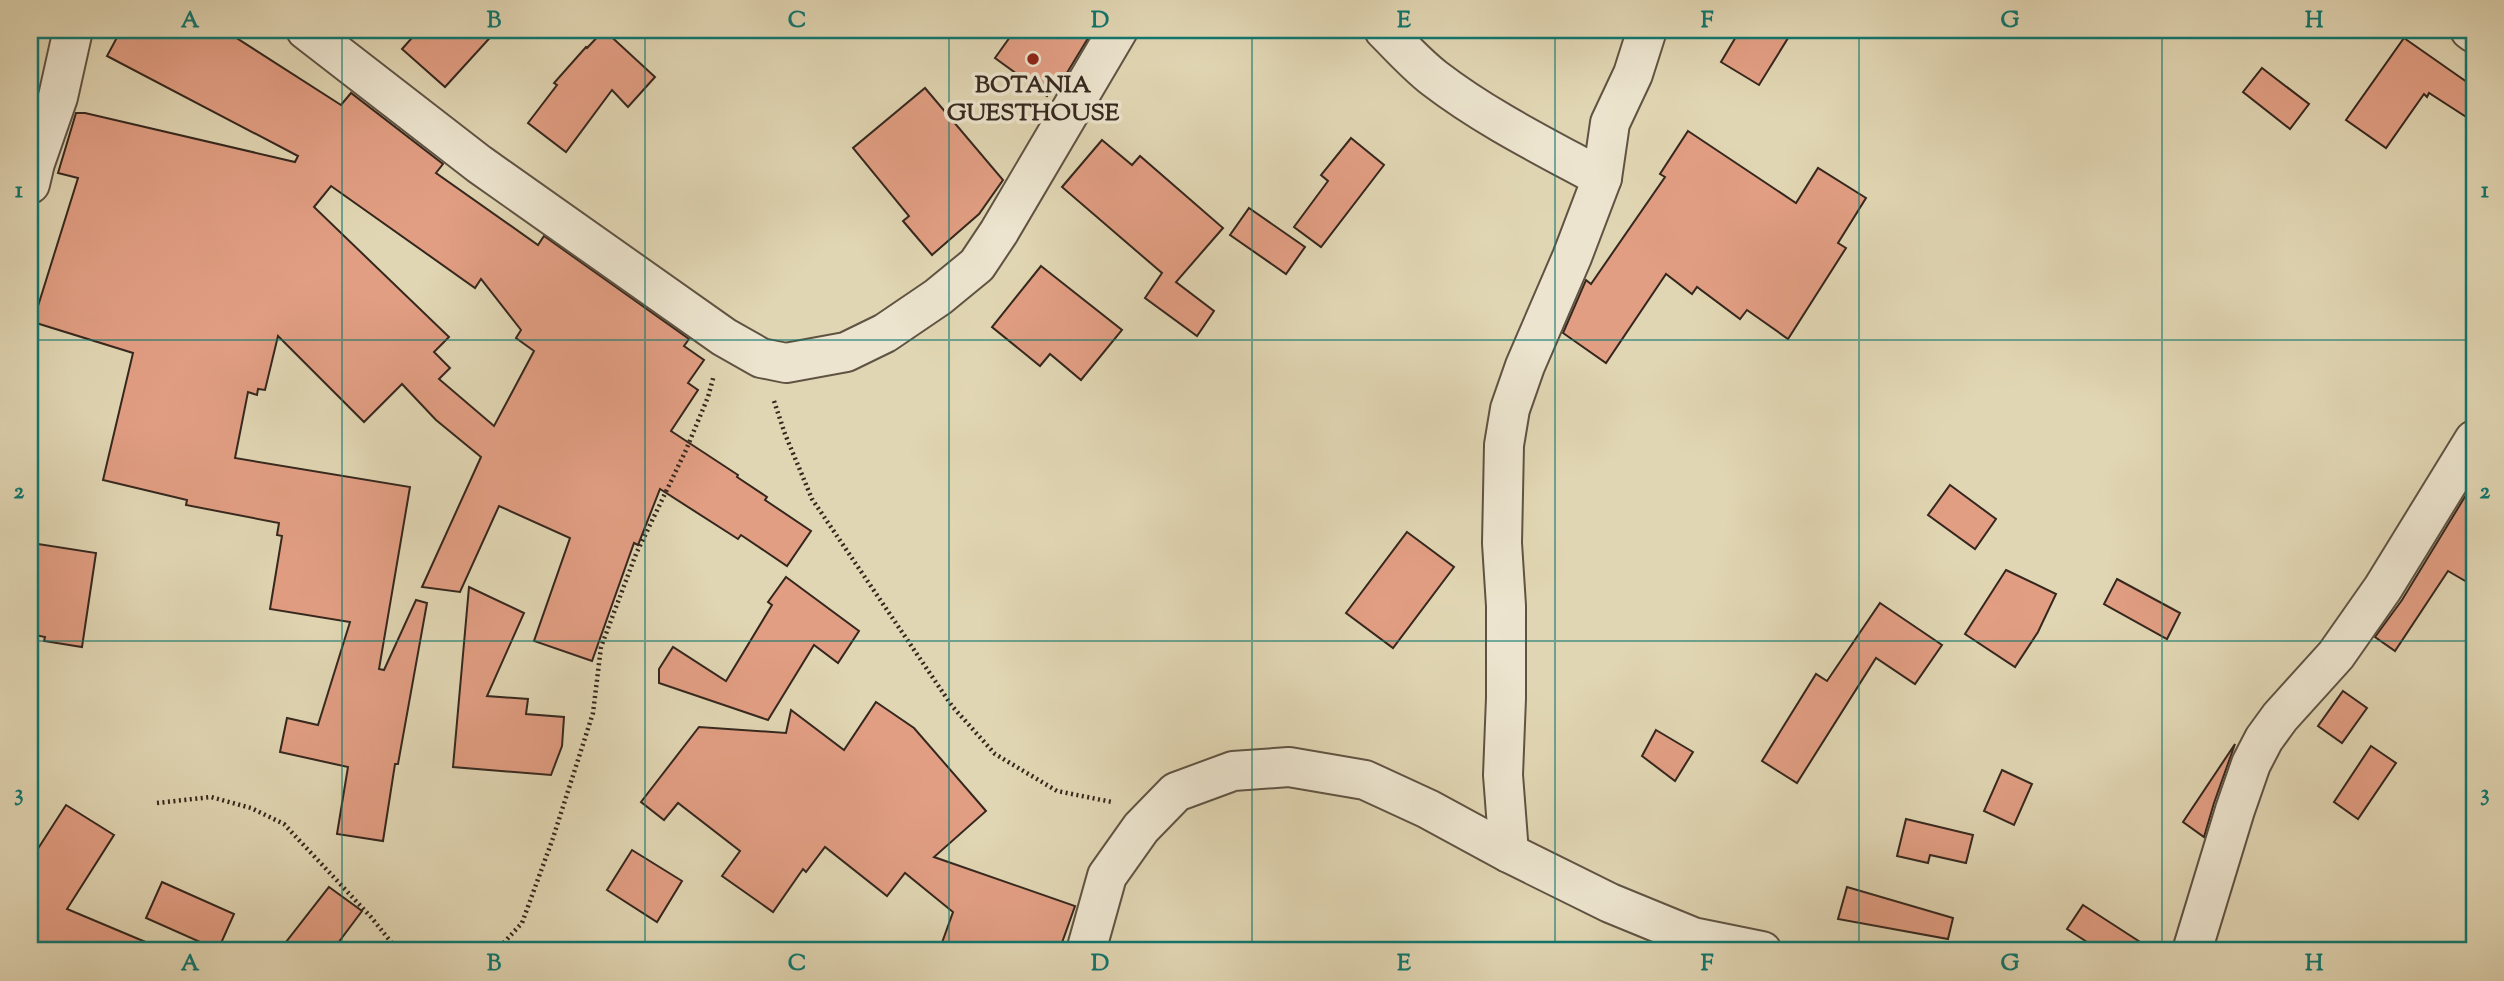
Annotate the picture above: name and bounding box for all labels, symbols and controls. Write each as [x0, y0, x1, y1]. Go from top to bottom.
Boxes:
text: A [181, 5, 200, 38]
text: B [487, 5, 502, 38]
text: C [788, 5, 806, 38]
text: D [1091, 5, 1109, 38]
text: E [1397, 5, 1411, 38]
text: F [1701, 5, 1714, 38]
text: G [2001, 5, 2020, 38]
text: H [2305, 5, 2324, 38]
marker: BOTANIA GUESTHOUSE [1025, 51, 1041, 67]
place label: BOTANIA GUESTHOUSE [947, 69, 1120, 131]
text: 1 [15, 175, 23, 208]
text: 1 [2481, 175, 2489, 208]
text: 2 [14, 476, 25, 509]
text: 2 [2480, 476, 2491, 509]
text: 3 [14, 778, 24, 811]
text: 3 [2480, 778, 2490, 811]
text: A [181, 948, 200, 981]
text: B [487, 948, 502, 981]
text: C [788, 948, 806, 981]
text: D [1091, 948, 1109, 981]
text: E [1397, 948, 1411, 981]
text: F [1701, 948, 1714, 981]
text: G [2001, 948, 2020, 981]
text: H [2305, 948, 2324, 981]

